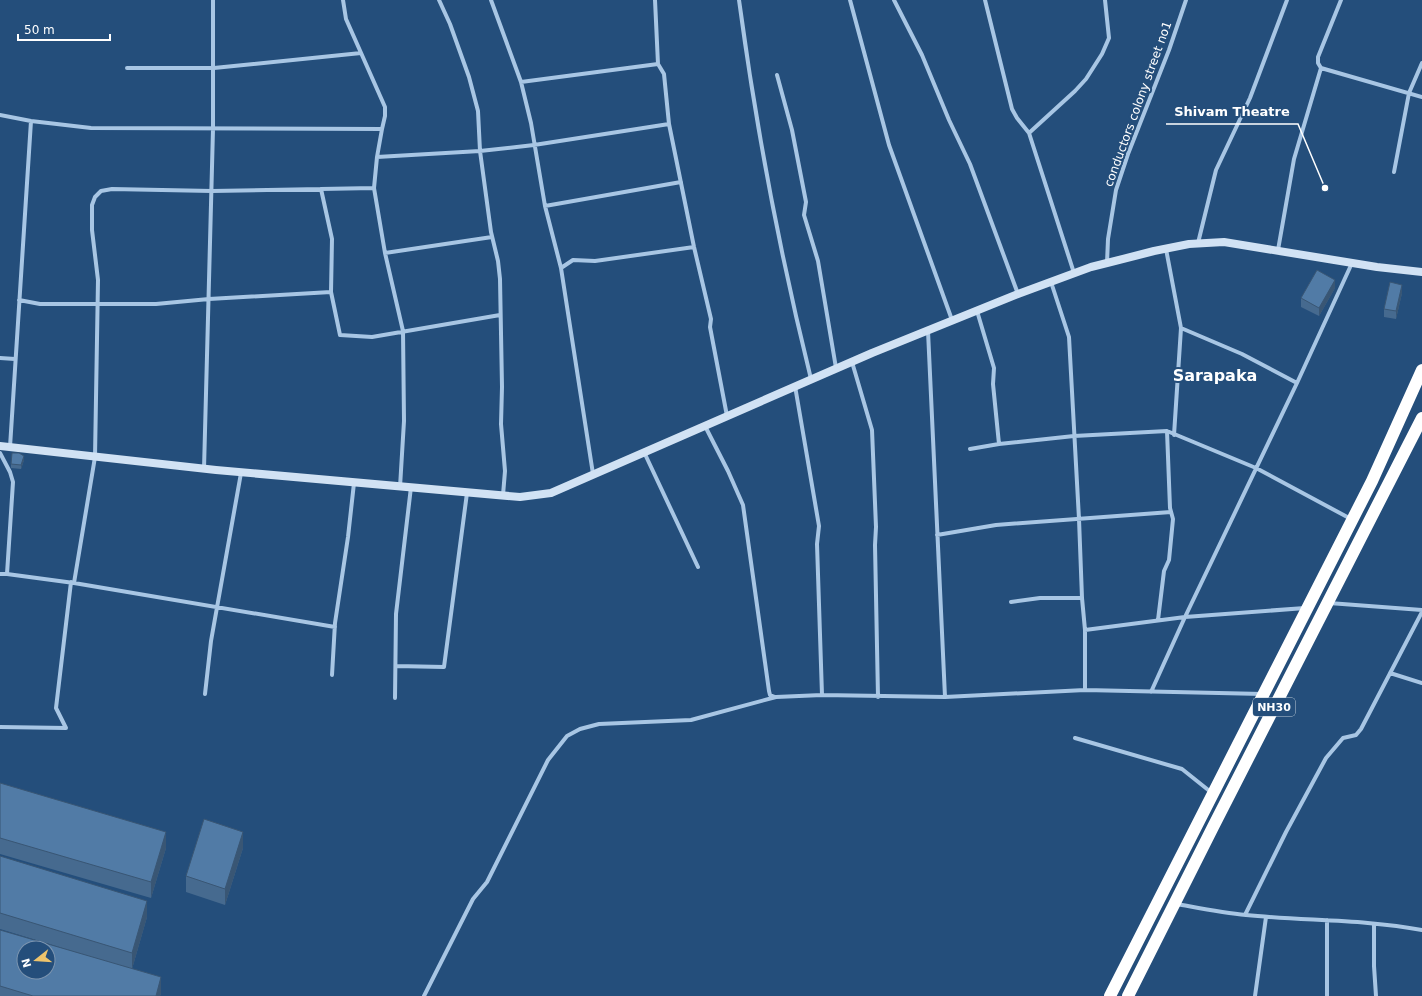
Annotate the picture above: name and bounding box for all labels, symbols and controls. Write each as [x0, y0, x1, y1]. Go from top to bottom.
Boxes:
scale bar [18, 16, 110, 42]
street label: conductors colony street no1 [1101, 19, 1175, 189]
text: 50 m [24, 23, 55, 37]
callout: Shivam Theatre [1166, 99, 1298, 124]
text: Shivam Theatre [1174, 104, 1290, 119]
district label: Sarapaka [1173, 366, 1257, 385]
road number: NH30 [1253, 698, 1295, 716]
north arrow [16, 940, 56, 980]
text: N [19, 956, 34, 969]

